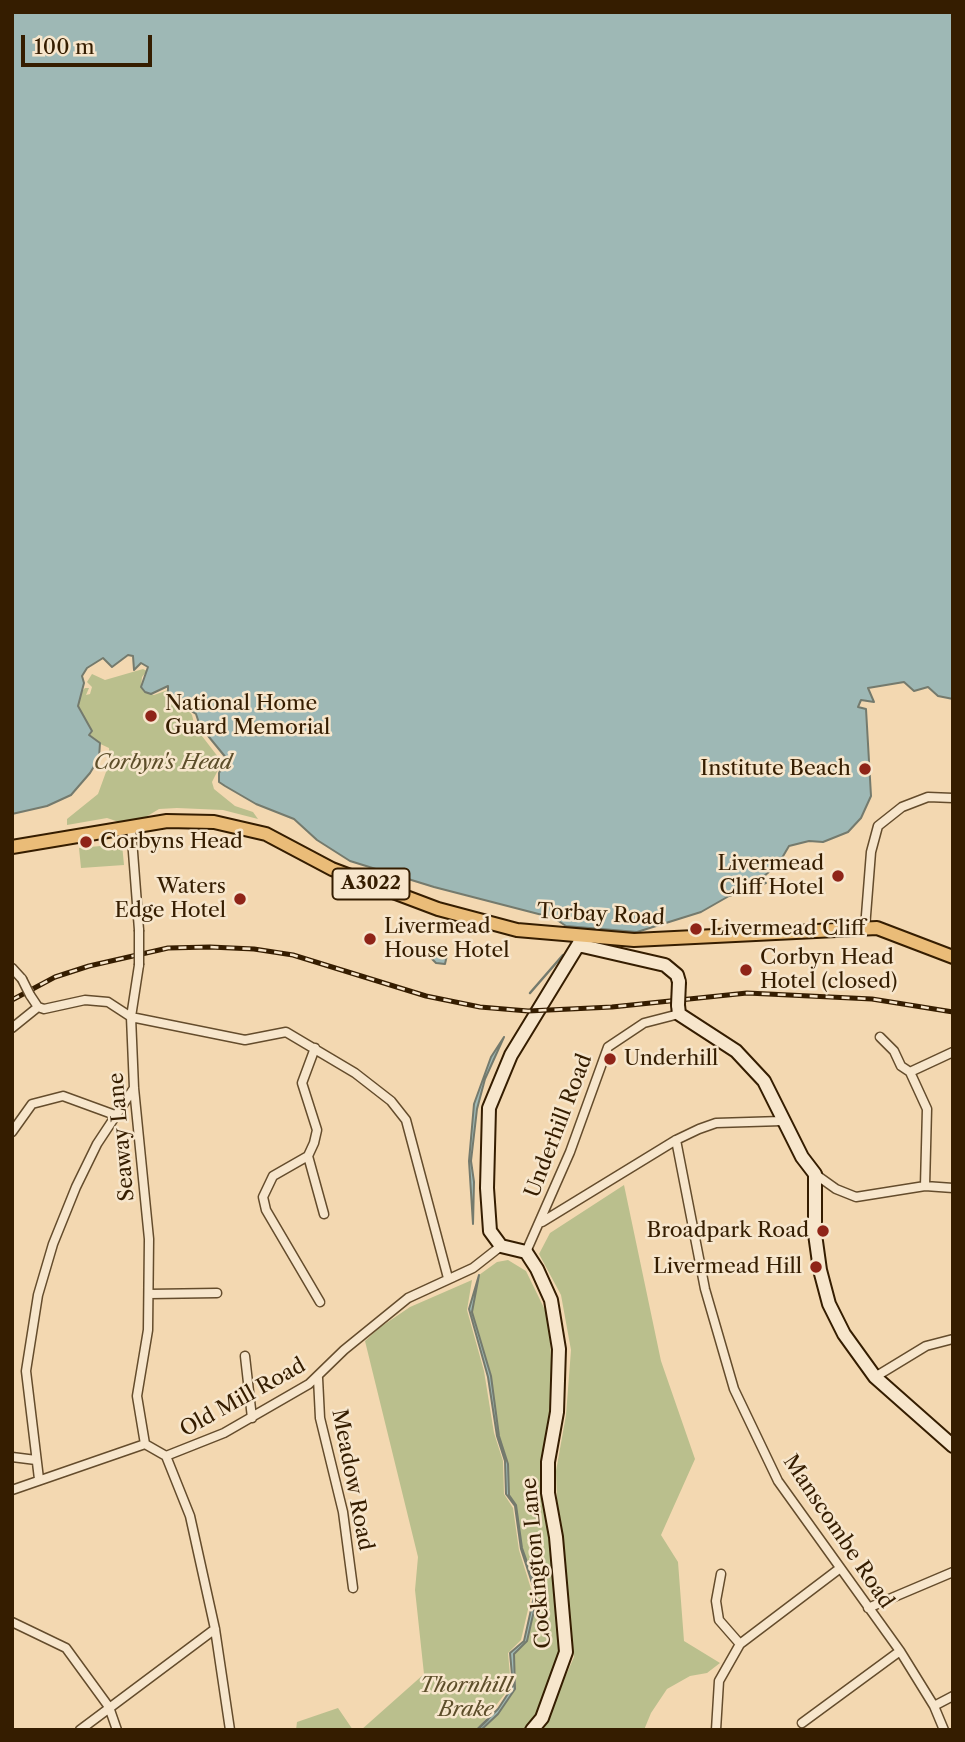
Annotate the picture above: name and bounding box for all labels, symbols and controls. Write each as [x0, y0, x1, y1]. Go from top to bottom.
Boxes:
scale bar [24, 21, 156, 65]
text: 100 m [34, 34, 95, 59]
place label: National Home Guard Memorial [165, 691, 330, 741]
marker: National Home Guard Memorial [143, 708, 159, 724]
park label: Corbyn's Head [94, 750, 232, 776]
place label: Institute Beach [700, 756, 851, 782]
marker: Institute Beach [857, 761, 873, 777]
place label: Corbyns Head [100, 829, 243, 855]
marker: Corbyns Head [78, 834, 94, 850]
place label: Livermead Cliff Hotel [718, 851, 824, 901]
marker: Livermead Cliff Hotel [830, 868, 846, 884]
road number: A3022 [332, 869, 410, 900]
place label: Waters Edge Hotel [115, 874, 226, 924]
marker: Waters Edge Hotel [232, 891, 248, 907]
street label: Torbay Road [536, 899, 666, 931]
place label: Livermead House Hotel [384, 914, 510, 964]
place label: Livermead Cliff [710, 916, 865, 942]
marker: Livermead Cliff [688, 921, 704, 937]
marker: Livermead House Hotel [362, 931, 378, 947]
place label: Corbyn Head Hotel (closed) [760, 945, 897, 995]
marker: Corbyn Head Hotel (closed) [738, 962, 754, 978]
place label: Underhill [624, 1046, 718, 1072]
street label: Underhill Road [520, 1051, 598, 1201]
marker: Underhill [602, 1051, 618, 1067]
street label: Seaway Lane [104, 1072, 140, 1202]
place label: Broadpark Road [647, 1218, 809, 1244]
marker: Broadpark Road [815, 1223, 831, 1239]
place label: Livermead Hill [653, 1254, 802, 1280]
marker: Livermead Hill [808, 1259, 824, 1275]
street label: Old Mill Road [176, 1353, 310, 1443]
street label: Meadow Road [326, 1407, 378, 1553]
street label: Manscombe Road [777, 1450, 899, 1614]
street label: Cockington Lane [517, 1476, 557, 1650]
park label: Thornhill Brake [420, 1673, 512, 1723]

